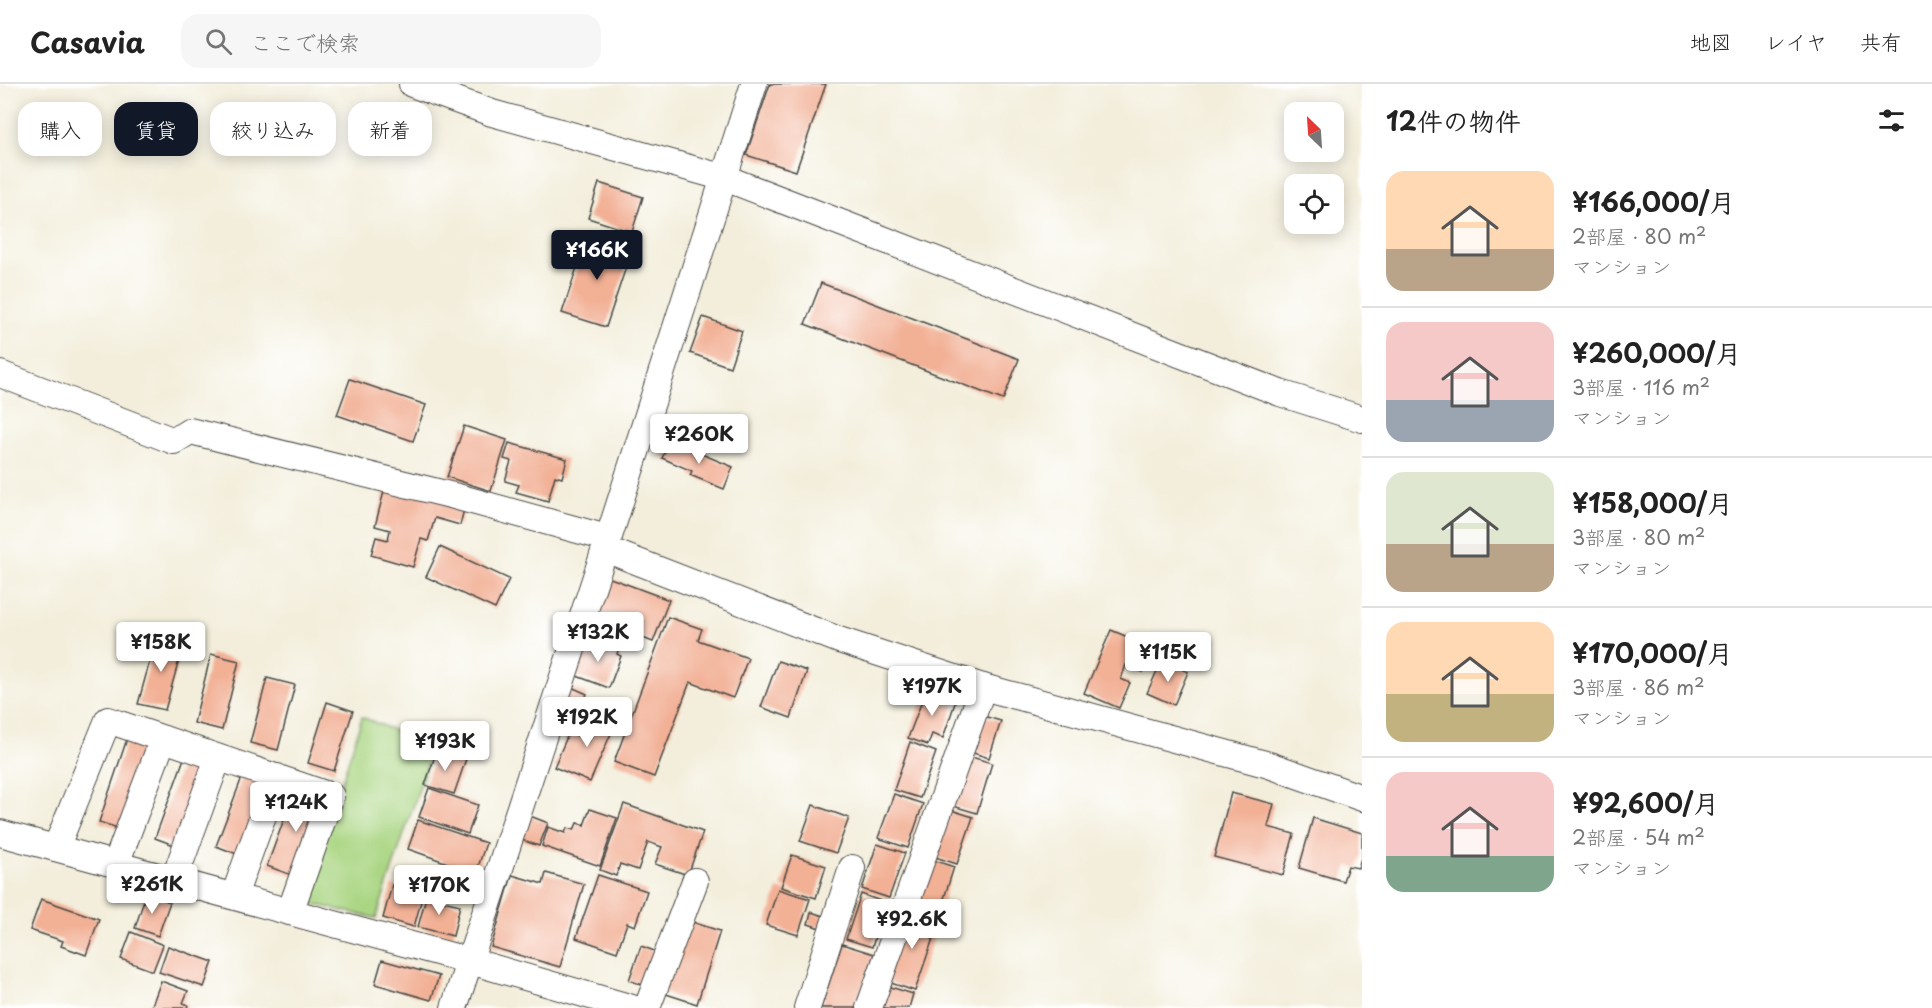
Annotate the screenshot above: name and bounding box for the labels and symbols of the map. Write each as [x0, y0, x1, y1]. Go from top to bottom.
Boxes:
north arrow [1284, 102, 1344, 162]
pin: ¥166K [555, 230, 639, 281]
pin: ¥260K [657, 414, 741, 465]
pin: ¥132K [556, 612, 640, 663]
pin: ¥158K [119, 622, 203, 673]
pin: ¥115K [1126, 632, 1210, 683]
pin: ¥197K [890, 666, 974, 717]
pin: ¥192K [545, 697, 629, 748]
pin: ¥193K [403, 721, 487, 772]
pin: ¥124K [254, 782, 338, 833]
pin: ¥261K [110, 864, 194, 915]
pin: ¥170K [397, 865, 481, 916]
pin: ¥92.6K [863, 899, 961, 950]

